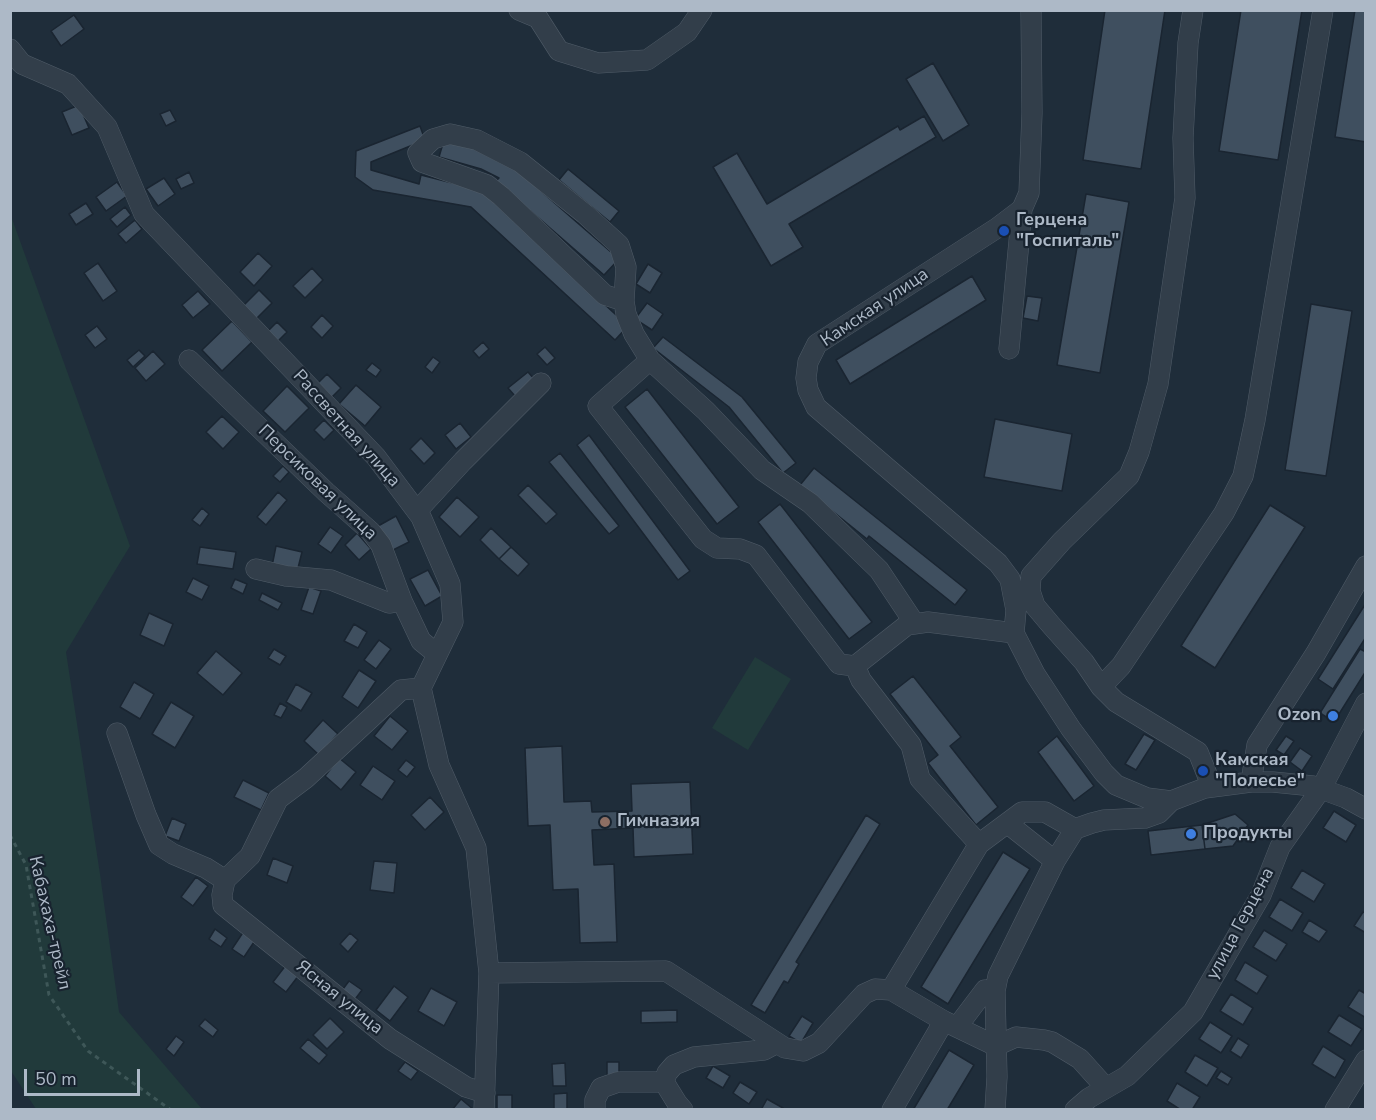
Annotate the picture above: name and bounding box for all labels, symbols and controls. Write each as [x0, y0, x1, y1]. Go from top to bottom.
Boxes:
place label: Герцена "Госпиталь" [1016, 210, 1119, 252]
marker: Герцена "Госпиталь" [997, 224, 1011, 238]
street label: Камская улица [817, 264, 933, 352]
street label: Рассветная улица [288, 366, 404, 492]
street label: Персиковая улица [253, 421, 381, 545]
place label: Ozon [1278, 705, 1321, 727]
marker: Ozon [1326, 709, 1340, 723]
place label: Камская "Полесье" [1215, 750, 1305, 792]
marker: Камская "Полесье" [1196, 764, 1210, 778]
place label: Гимназия [617, 811, 700, 833]
marker: Гимназия [598, 815, 612, 829]
place label: Продукты [1203, 823, 1292, 845]
marker: Продукты [1184, 827, 1198, 841]
street label: Кабахаха-трейл [23, 854, 75, 992]
street label: улица Герцена [1202, 864, 1280, 984]
street label: Ясная улица [291, 956, 387, 1040]
scale bar [27, 1057, 142, 1095]
text: 50 m [35, 1067, 77, 1091]

